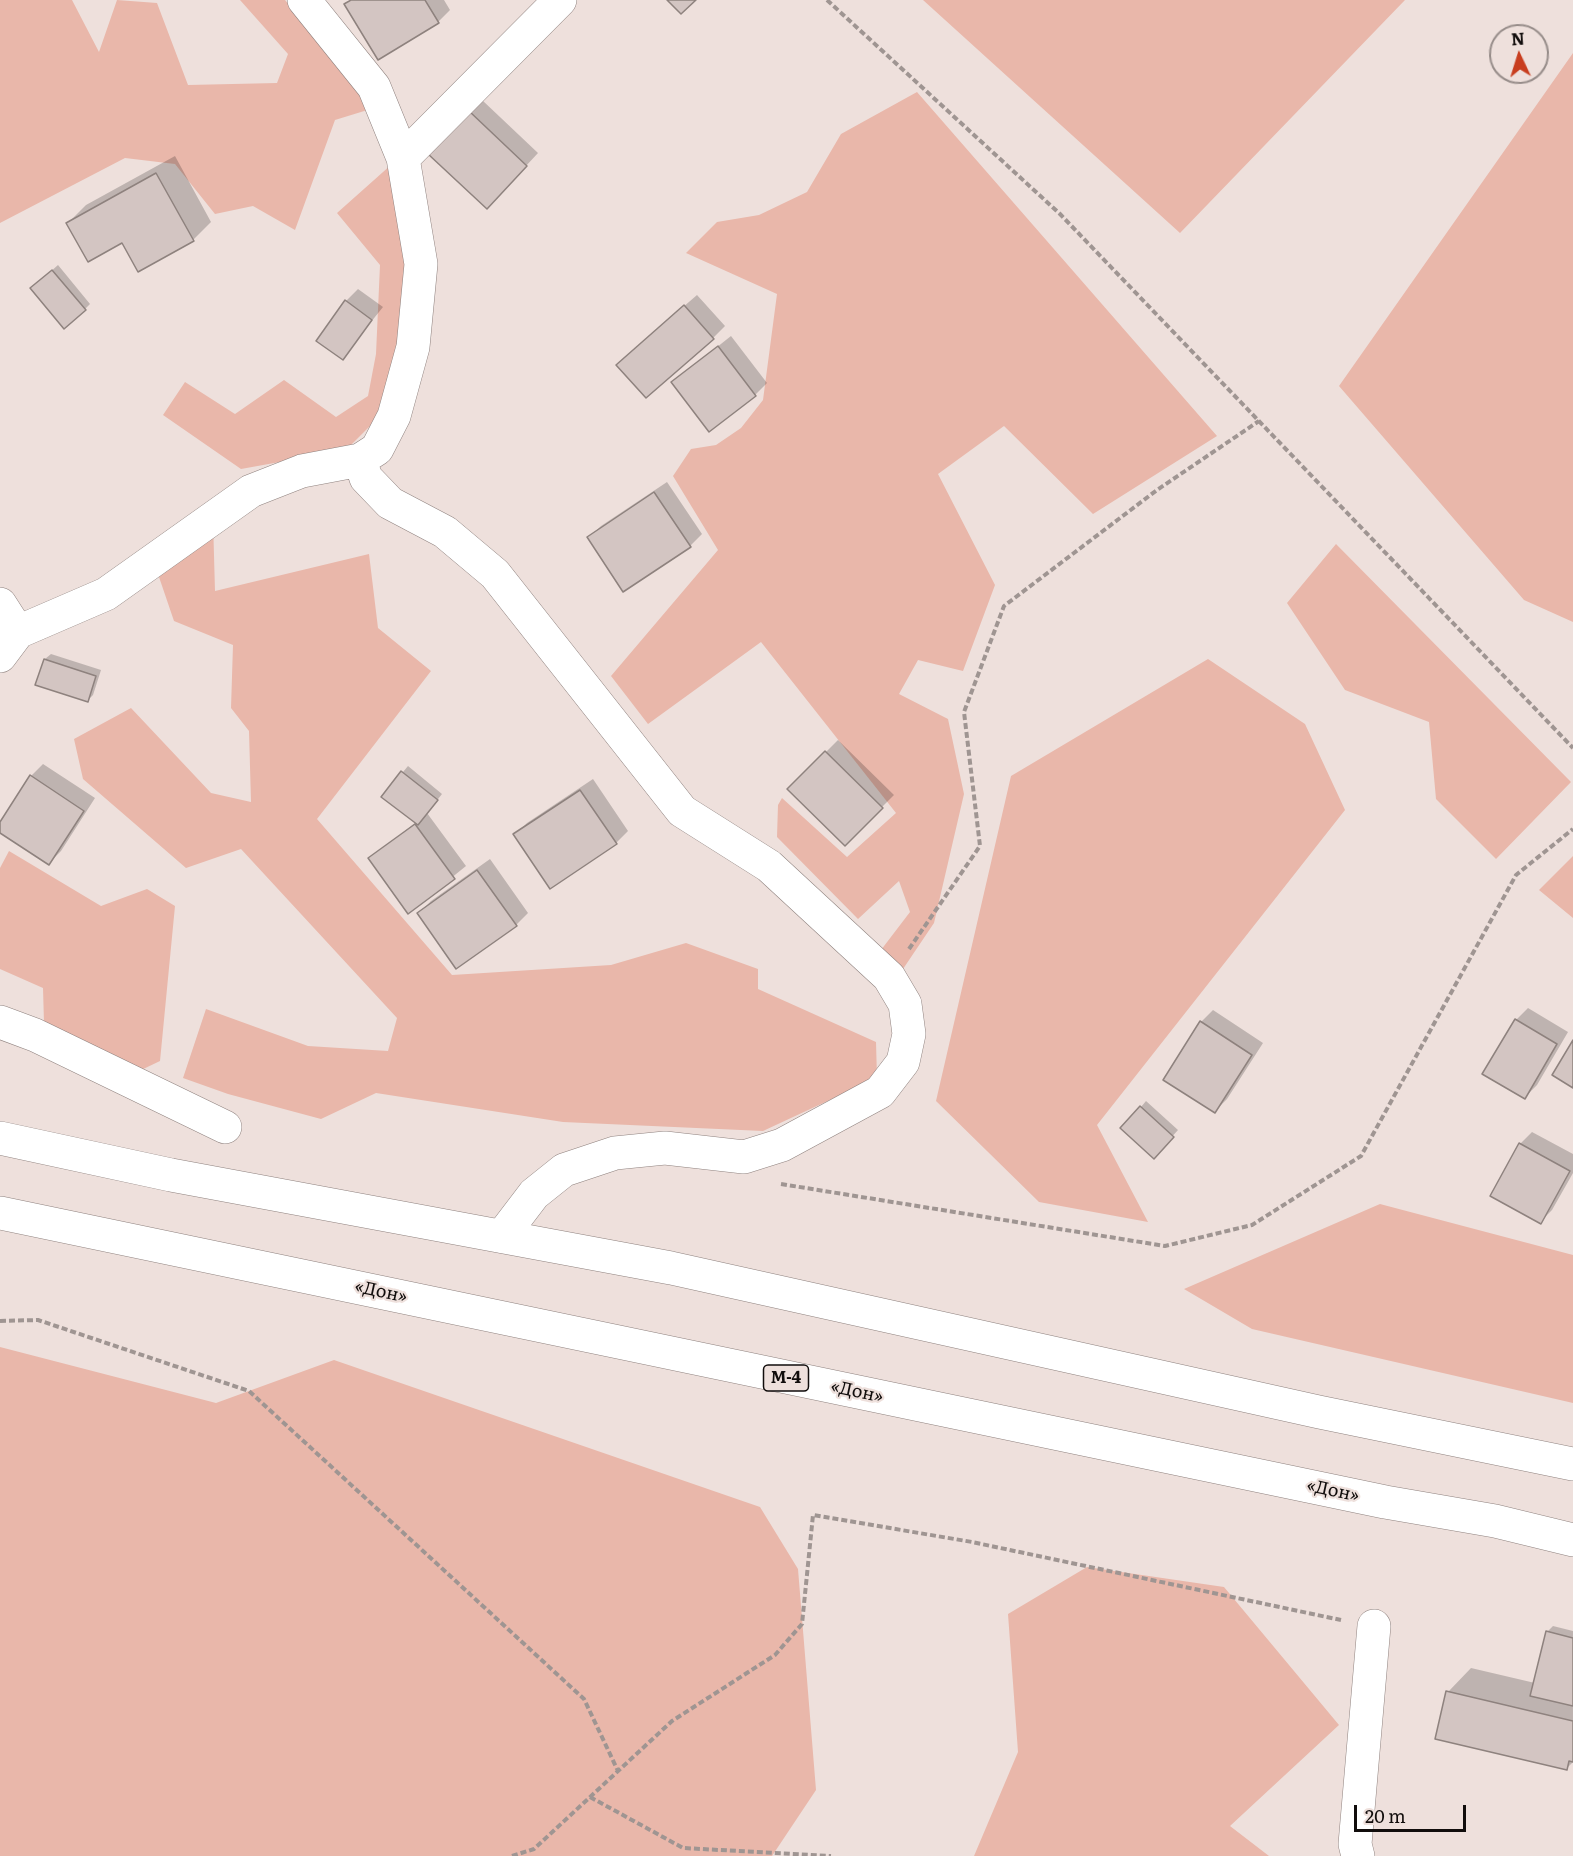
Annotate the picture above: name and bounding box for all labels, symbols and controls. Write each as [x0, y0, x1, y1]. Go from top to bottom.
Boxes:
north arrow [1489, 24, 1549, 84]
text: N [1510, 26, 1525, 50]
street label: «Дон» [353, 1276, 409, 1308]
road number: М-4 [764, 1365, 808, 1391]
street label: «Дон» [829, 1376, 885, 1408]
street label: «Дон» [1305, 1475, 1361, 1507]
scale bar [1357, 1793, 1470, 1831]
text: 20 m [1365, 1802, 1406, 1829]

